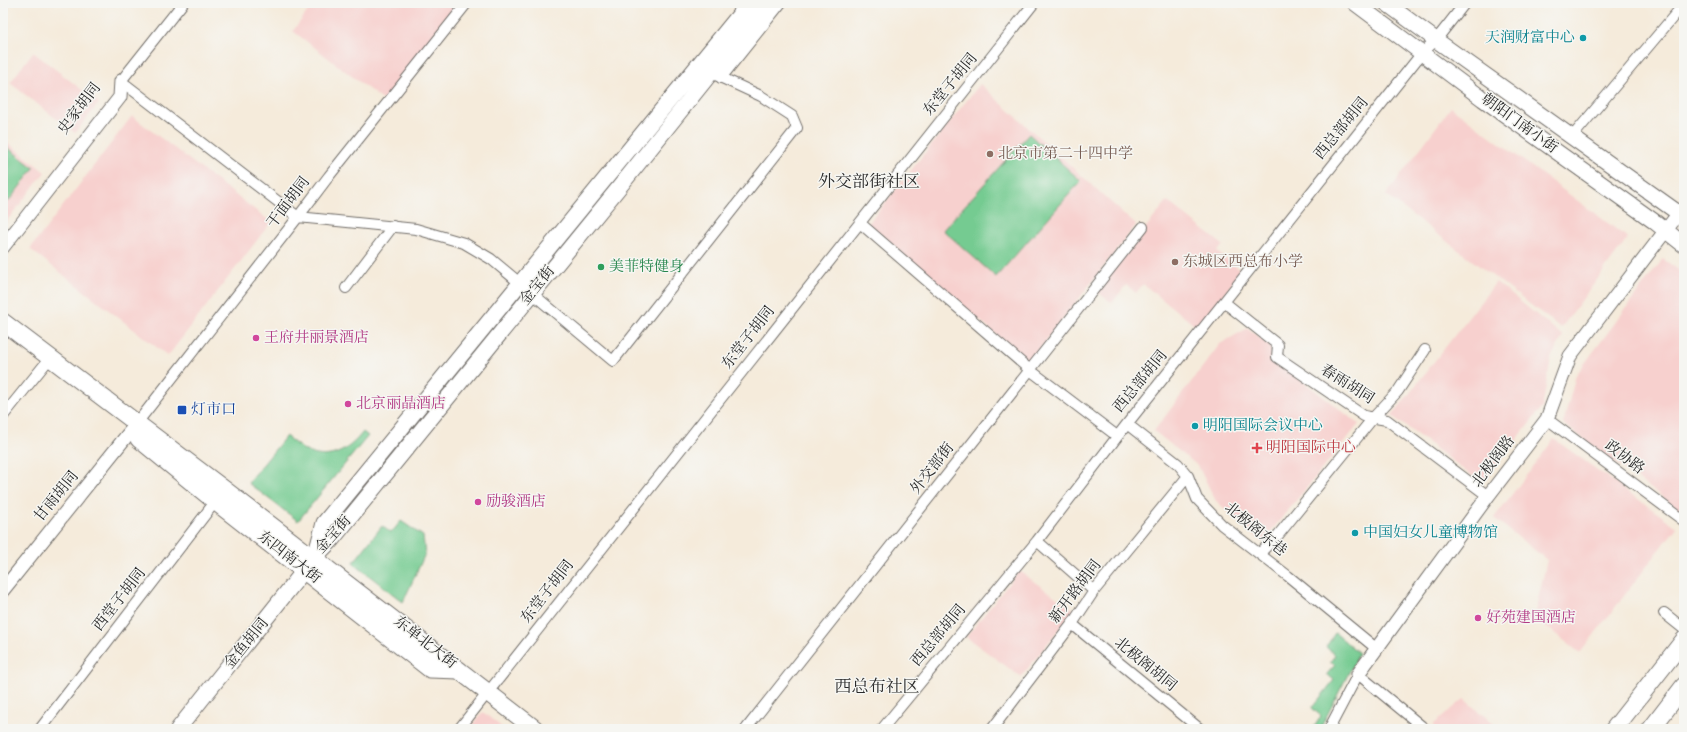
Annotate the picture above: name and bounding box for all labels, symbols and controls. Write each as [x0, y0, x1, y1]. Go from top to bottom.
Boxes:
place label: 天润财富中心 [1485, 28, 1575, 49]
marker: 天润财富中心 [1578, 33, 1588, 43]
street label: 东堂子胡同 [919, 49, 983, 121]
street label: 史家胡同 [54, 79, 106, 139]
street label: 朝阳门南小街 [1476, 89, 1562, 159]
street label: 西总部胡同 [1310, 93, 1374, 165]
place label: 北京市第二十四中学 [998, 144, 1133, 165]
marker: 北京市第二十四中学 [985, 149, 995, 159]
district label: 外交部街社区 [818, 171, 920, 194]
street label: 干面胡同 [263, 173, 315, 233]
place label: 东城区西总布小学 [1183, 252, 1303, 273]
place label: 美菲特健身 [609, 257, 684, 278]
marker: 东城区西总布小学 [1170, 257, 1180, 267]
street label: 金宝街 [516, 262, 560, 310]
marker: 美菲特健身 [596, 262, 606, 272]
street label: 东堂子胡同 [718, 302, 780, 374]
place label: 王府井丽景酒店 [264, 328, 369, 349]
marker: 王府井丽景酒店 [251, 333, 261, 343]
street label: 西总部胡同 [1109, 346, 1173, 418]
street label: 春雨胡同 [1316, 360, 1378, 410]
place label: 北京丽晶酒店 [356, 394, 446, 415]
marker: 北京丽晶酒店 [343, 399, 353, 409]
place label: 灯市口 [191, 400, 236, 421]
marker: 灯市口 [176, 404, 188, 416]
place label: 明阳国际会议中心 [1203, 416, 1323, 437]
marker: 明阳国际会议中心 [1190, 421, 1200, 431]
street label: 北极阁路 [1468, 432, 1520, 492]
street label: 政协路 [1600, 436, 1648, 480]
place label: 明阳国际中心 [1266, 438, 1356, 459]
street label: 外交部街 [906, 439, 960, 499]
marker: 明阳国际中心 [1251, 442, 1263, 454]
street label: 甘雨胡同 [30, 467, 84, 527]
place label: 励骏酒店 [486, 492, 546, 513]
marker: 励骏酒店 [473, 497, 483, 507]
street label: 北极阁东巷 [1219, 498, 1291, 562]
street label: 金宝街 [311, 511, 357, 559]
place label: 中国妇女儿童博物馆 [1363, 523, 1498, 544]
street label: 东四南大街 [253, 527, 325, 589]
marker: 中国妇女儿童博物馆 [1350, 528, 1360, 538]
street label: 东堂子胡同 [517, 556, 579, 628]
street label: 新开路胡同 [1045, 556, 1107, 628]
street label: 西堂子胡同 [89, 564, 151, 636]
street label: 西总部胡同 [907, 601, 971, 671]
place label: 好苑建国酒店 [1486, 608, 1576, 629]
street label: 东单北大街 [389, 612, 461, 674]
marker: 好苑建国酒店 [1473, 613, 1483, 623]
street label: 金鱼胡同 [220, 614, 274, 674]
street label: 北极阁胡同 [1109, 633, 1181, 697]
district label: 西总布社区 [835, 676, 920, 699]

